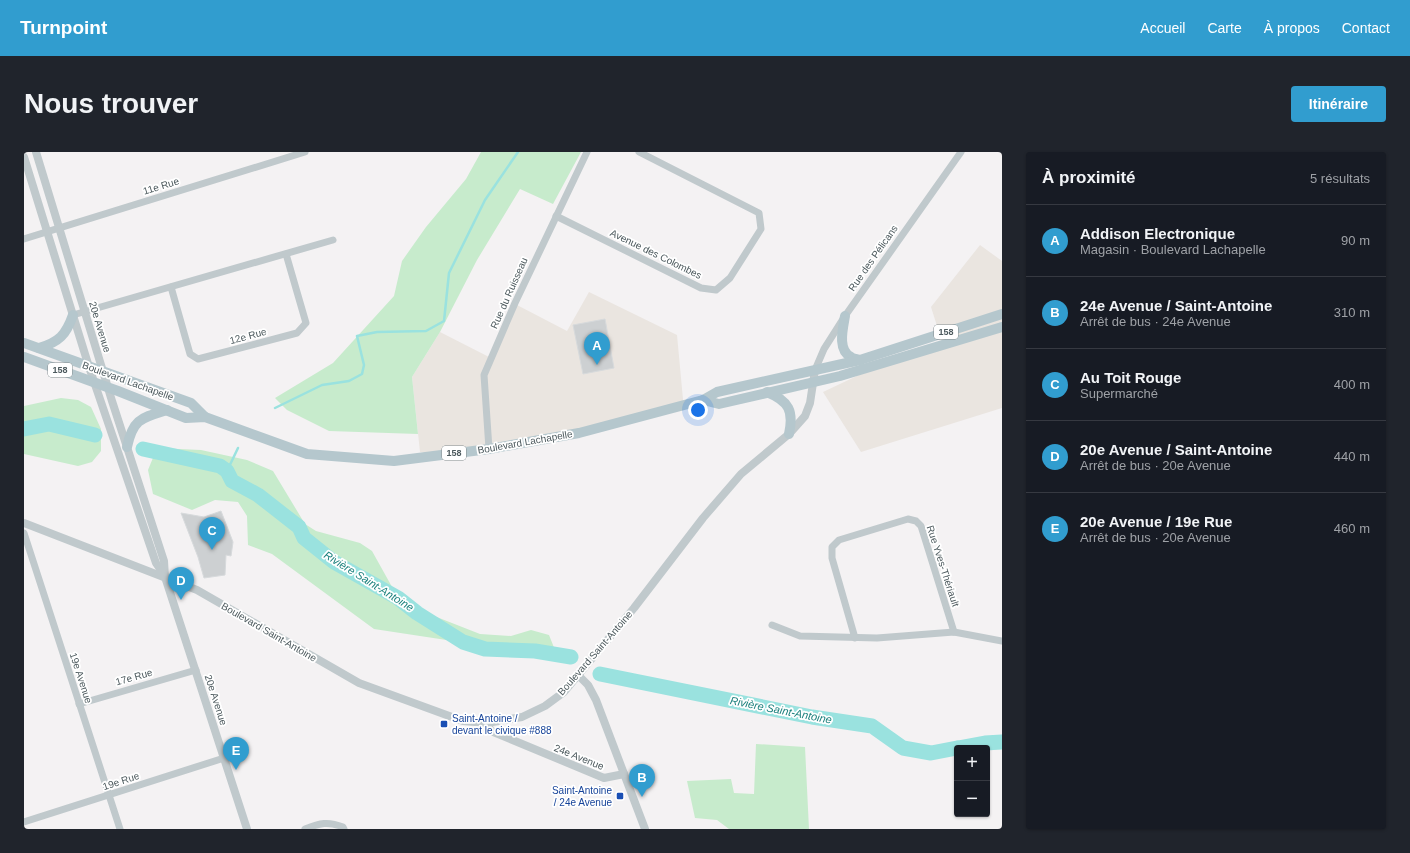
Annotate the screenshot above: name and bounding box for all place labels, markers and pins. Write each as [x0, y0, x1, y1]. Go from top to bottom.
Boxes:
pin: A [584, 332, 610, 365]
pin: C [199, 517, 225, 550]
pin: D [168, 567, 194, 600]
place label: Saint-Antoine / devant le civique #888 [452, 713, 552, 736]
marker: Saint-Antoine / devant le civique #888 [439, 719, 449, 729]
pin: E [223, 737, 249, 770]
pin: B [629, 764, 655, 797]
place label: Saint-Antoine / 24e Avenue [552, 785, 612, 808]
marker: Saint-Antoine / 24e Avenue [615, 791, 625, 801]

